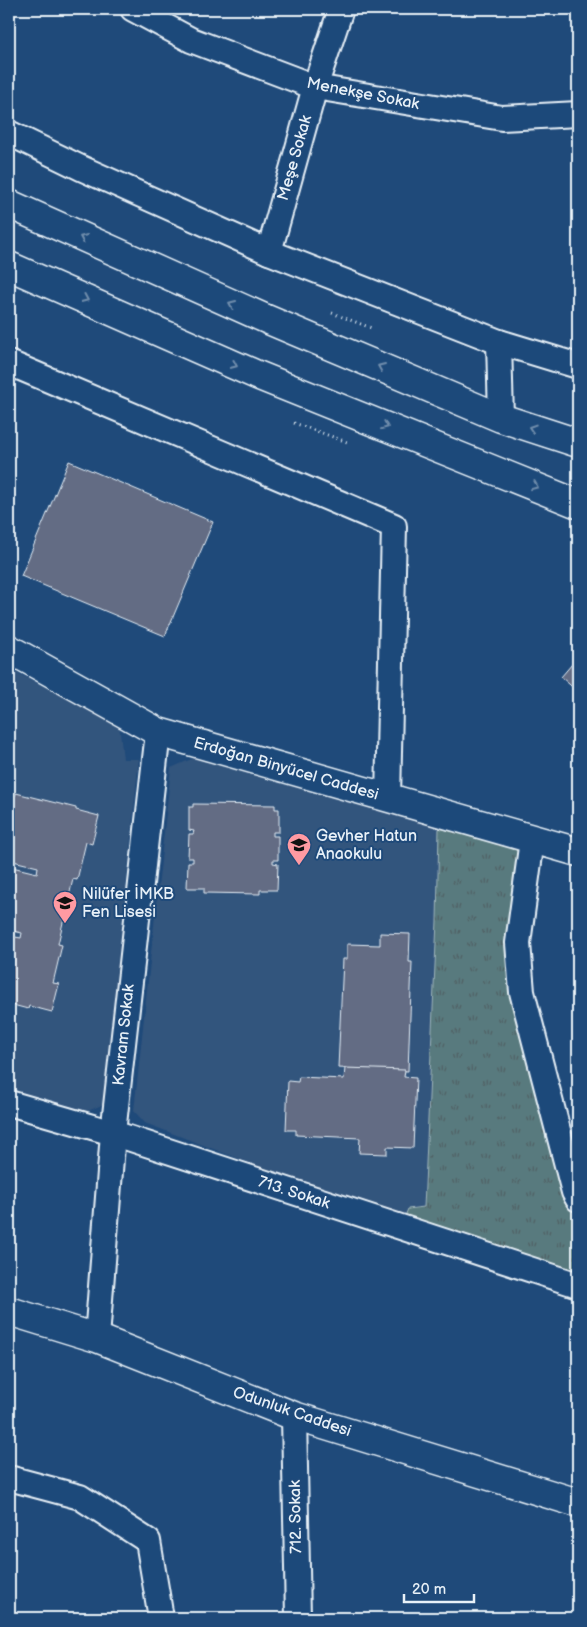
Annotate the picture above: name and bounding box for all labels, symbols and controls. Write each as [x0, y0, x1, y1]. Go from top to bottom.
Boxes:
street label: Menekşe Sokak [305, 74, 421, 114]
street label: Meşe Sokak [274, 113, 316, 203]
one-way arrow [79, 234, 88, 244]
one-way arrow [80, 293, 89, 304]
one-way arrow [228, 299, 237, 310]
one-way arrow [229, 359, 238, 369]
one-way arrow [377, 363, 386, 374]
one-way arrow [380, 420, 388, 430]
one-way arrow [528, 424, 536, 434]
one-way arrow [531, 481, 539, 491]
street label: Erdoğan Binyücel Caddesi [191, 733, 381, 805]
place label: Gevher Hatun Anaokulu [316, 827, 417, 864]
school or university icon: Gevher Hatun Anaokulu [286, 832, 312, 866]
place label: Nilüfer İMKB Fen Lisesi [82, 883, 174, 922]
school or university icon: Nilüfer İMKB Fen Lisesi [52, 890, 78, 924]
street label: Kavram Sokak [109, 983, 139, 1087]
street label: 713. Sokak [256, 1172, 332, 1214]
street label: Odunluk Caddesi [230, 1383, 354, 1441]
street label: 712. Sokak [286, 1480, 306, 1554]
scale bar [404, 1572, 474, 1604]
text: 20 m [412, 1580, 446, 1599]

